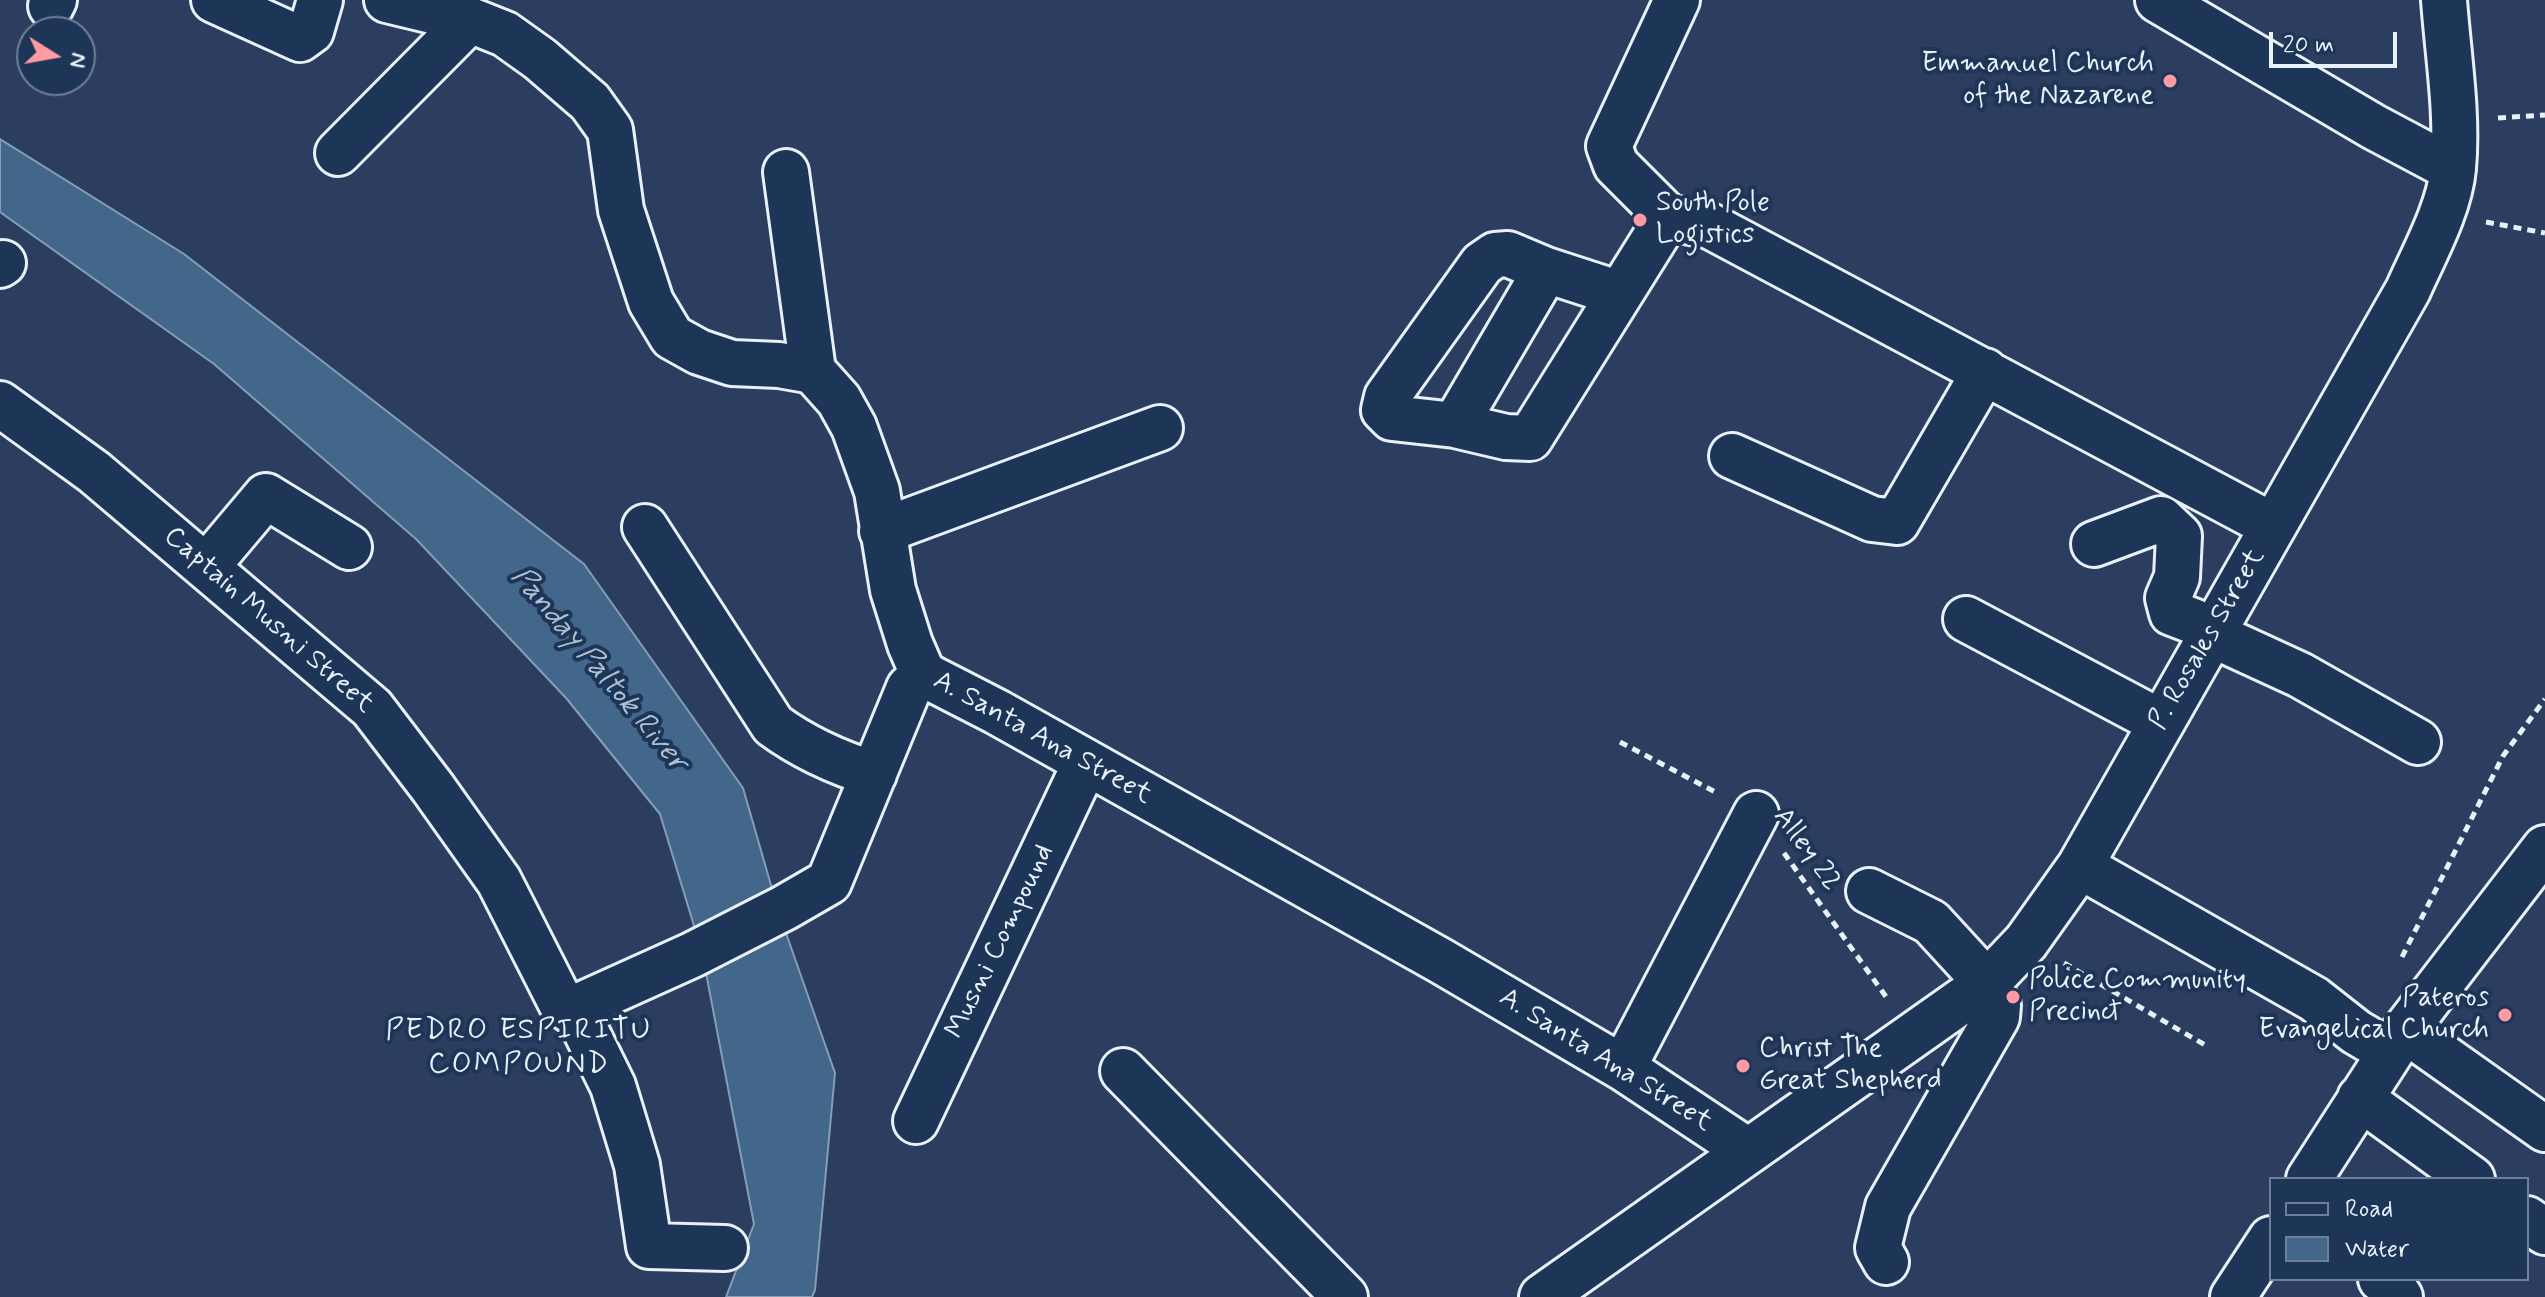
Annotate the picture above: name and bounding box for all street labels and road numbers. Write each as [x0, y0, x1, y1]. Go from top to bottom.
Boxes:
street label: Captain Musni Street [156, 520, 380, 722]
street label: P. Rosales Street [2143, 544, 2273, 736]
street label: A. Santa Ana Street [927, 665, 1157, 813]
street label: Alley 22 [1765, 802, 1847, 898]
street label: Musni Compound [939, 839, 1063, 1045]
street label: A. Santa Ana Street [1492, 982, 1718, 1140]

